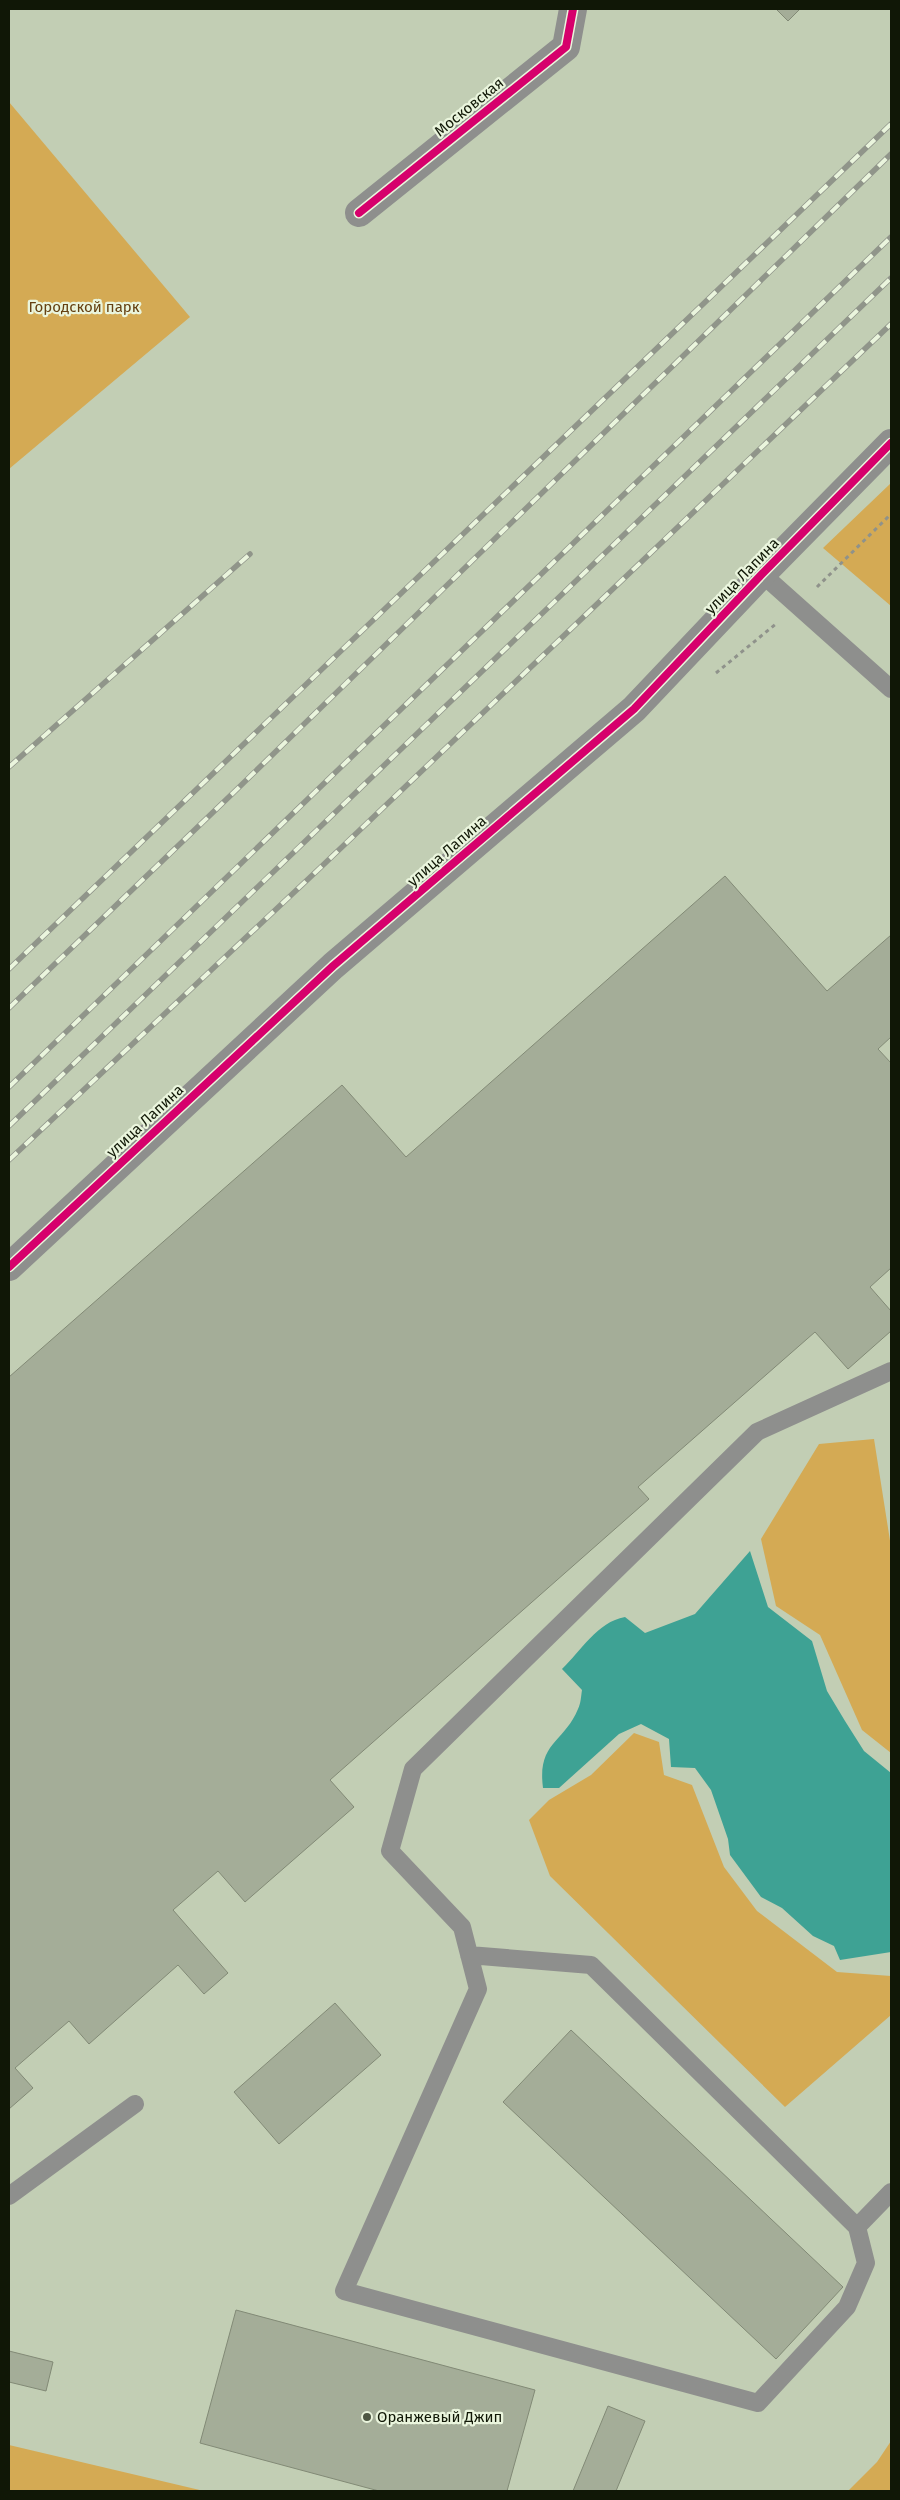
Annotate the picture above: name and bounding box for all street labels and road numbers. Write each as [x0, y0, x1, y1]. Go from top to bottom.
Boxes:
street label: Московская [431, 74, 507, 140]
street label: улица Лапина [701, 534, 783, 618]
street label: улица Лапина [404, 812, 490, 890]
street label: улица Лапина [103, 1081, 187, 1161]

